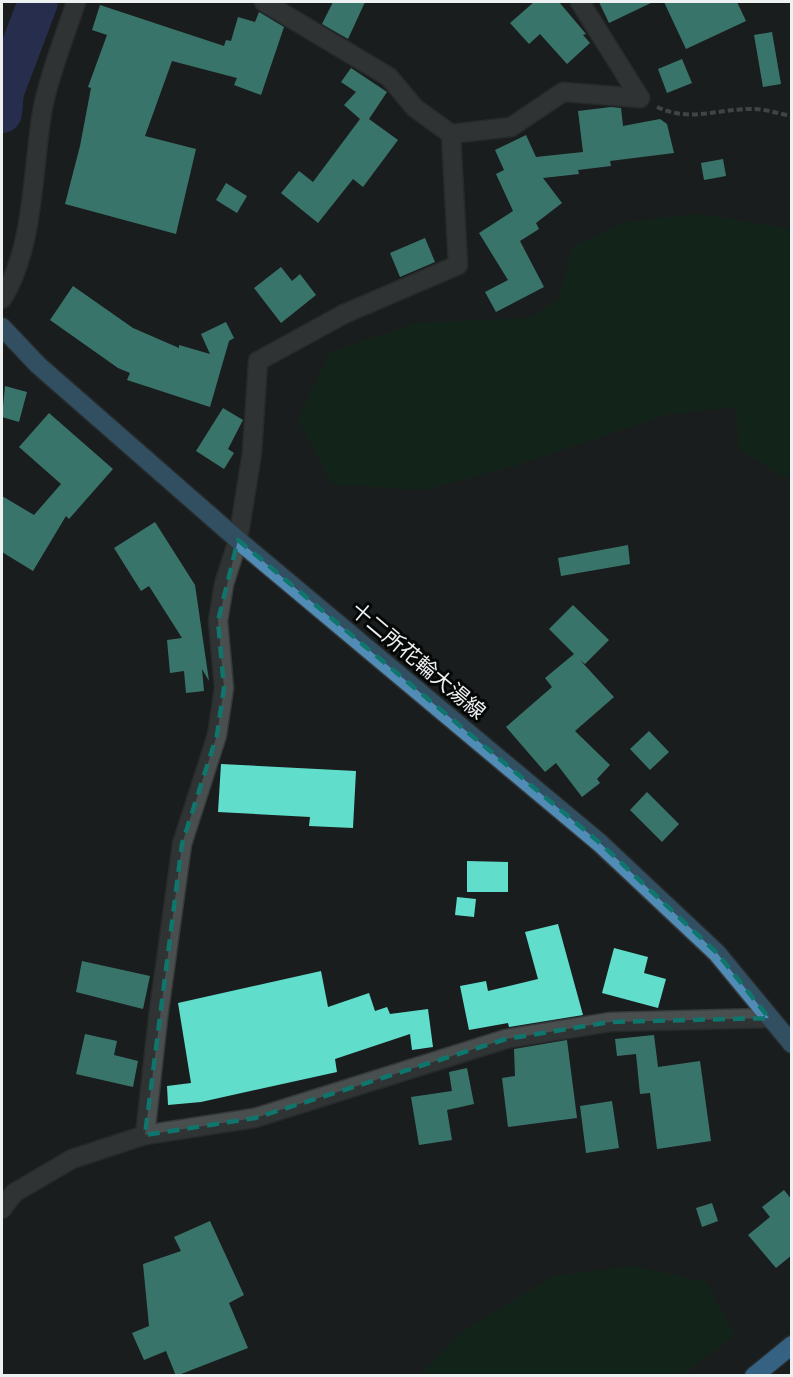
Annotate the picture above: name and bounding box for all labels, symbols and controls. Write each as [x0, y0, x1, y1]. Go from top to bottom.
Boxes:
street label: 十二所花輪大湯線 [346, 596, 491, 724]

